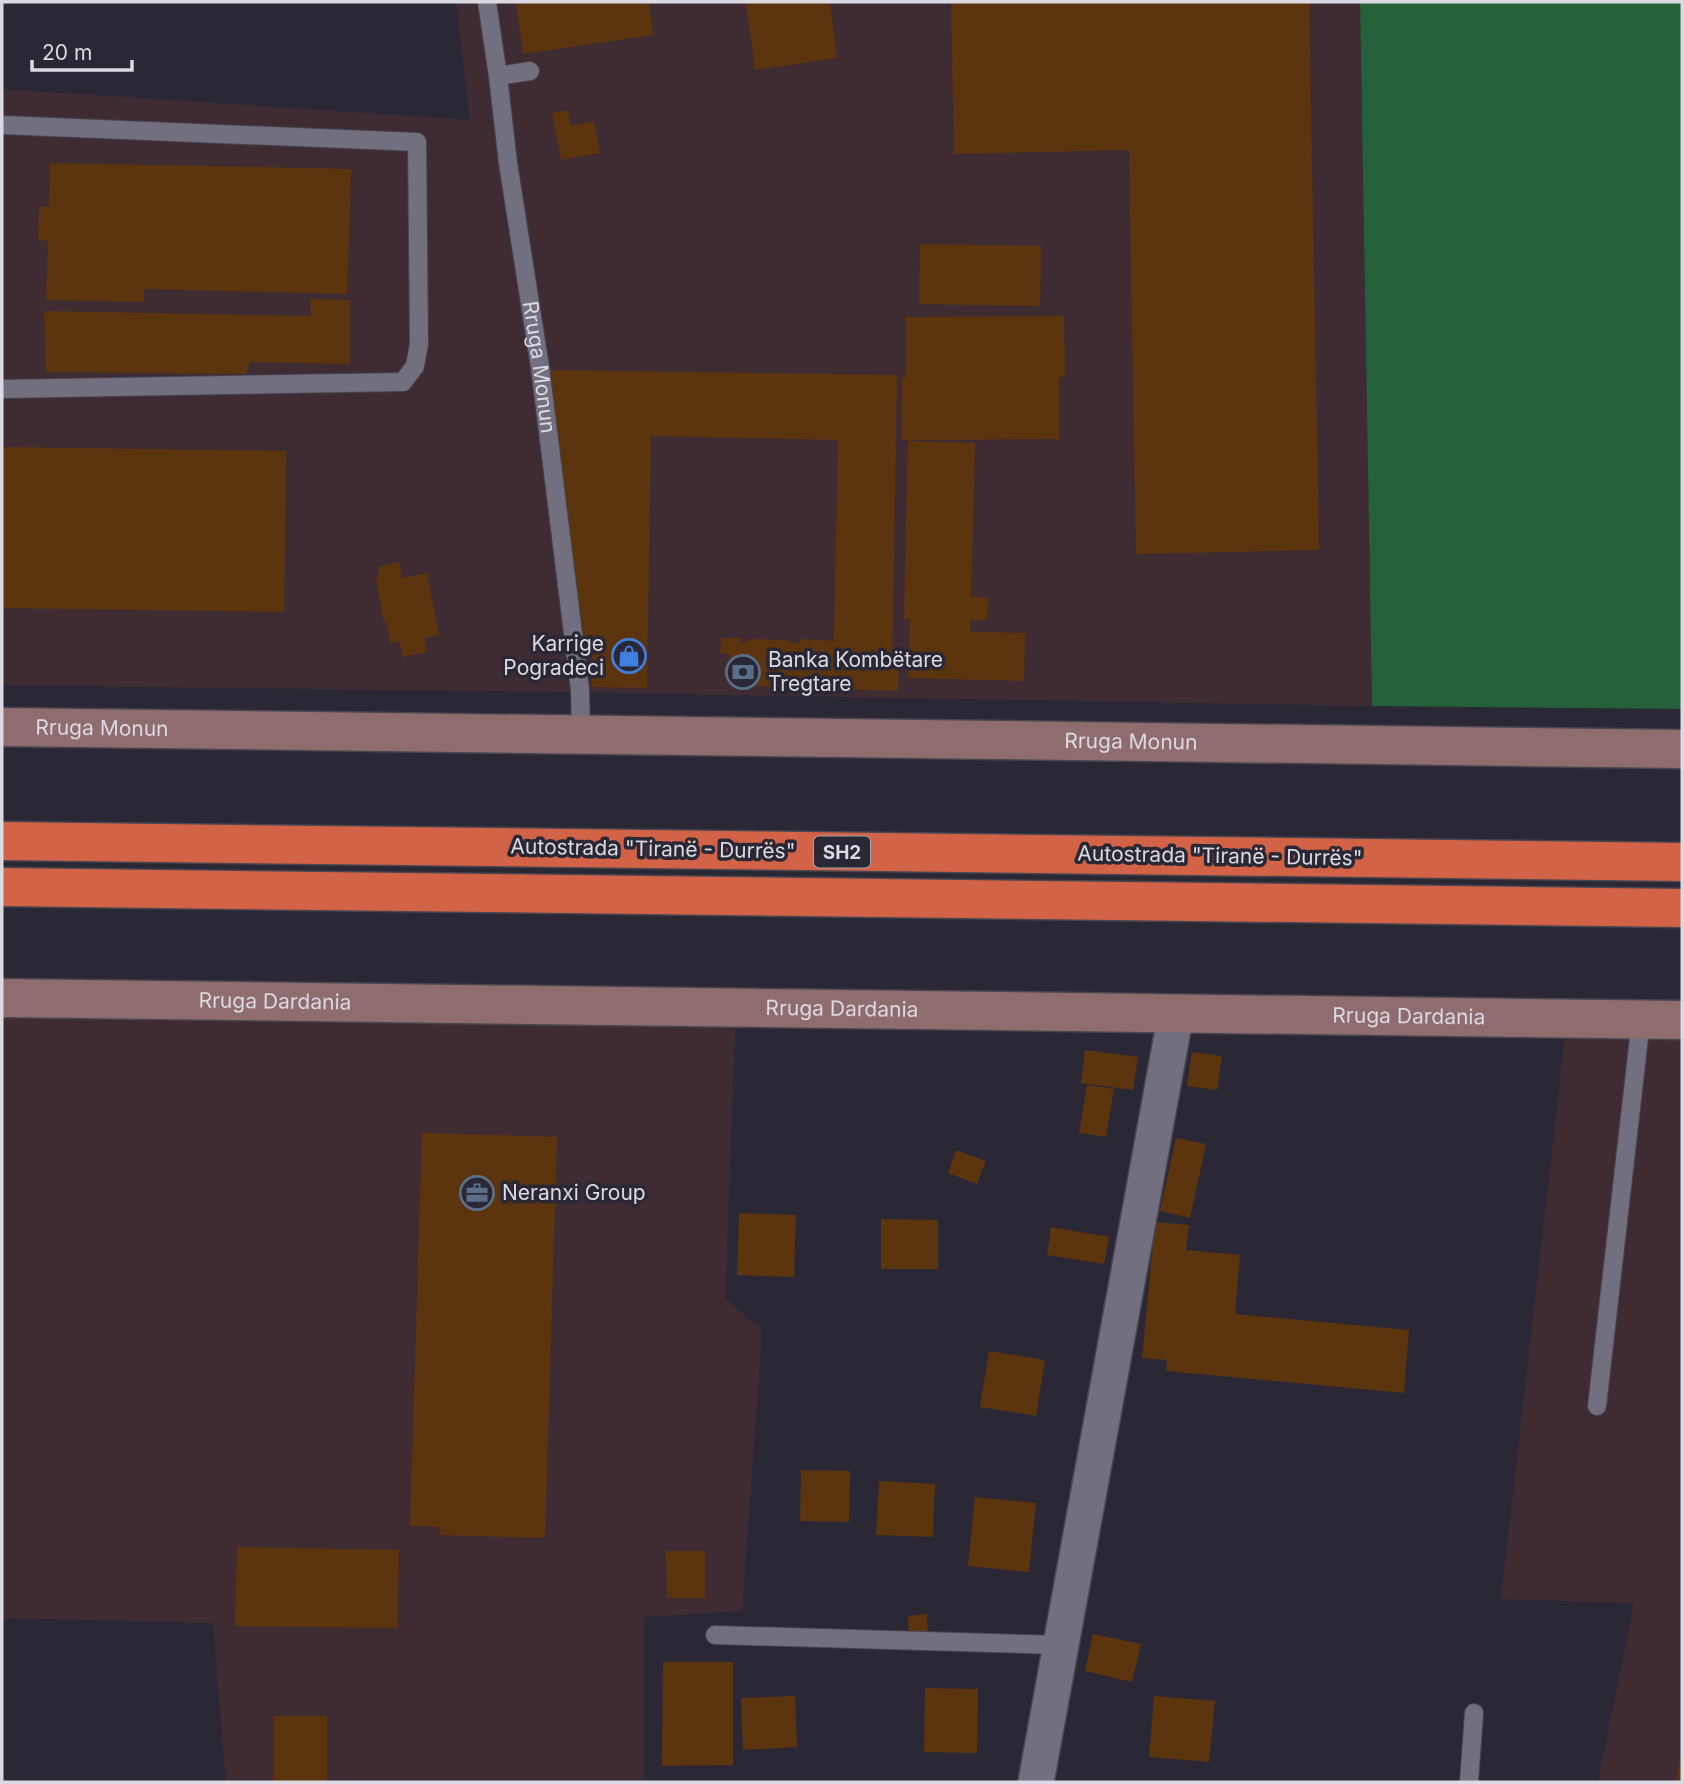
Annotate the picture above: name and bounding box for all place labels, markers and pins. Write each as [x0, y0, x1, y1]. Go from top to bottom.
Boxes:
place label: Karrige Pogradeci [503, 631, 604, 680]
shop icon: Karrige Pogradeci [610, 637, 648, 675]
place label: Banka Kombëtare Tregtare [768, 647, 943, 696]
bank icon: Banka Kombëtare Tregtare [724, 653, 762, 691]
office icon: Neranxi Group [458, 1174, 496, 1212]
place label: Neranxi Group [502, 1180, 646, 1205]

